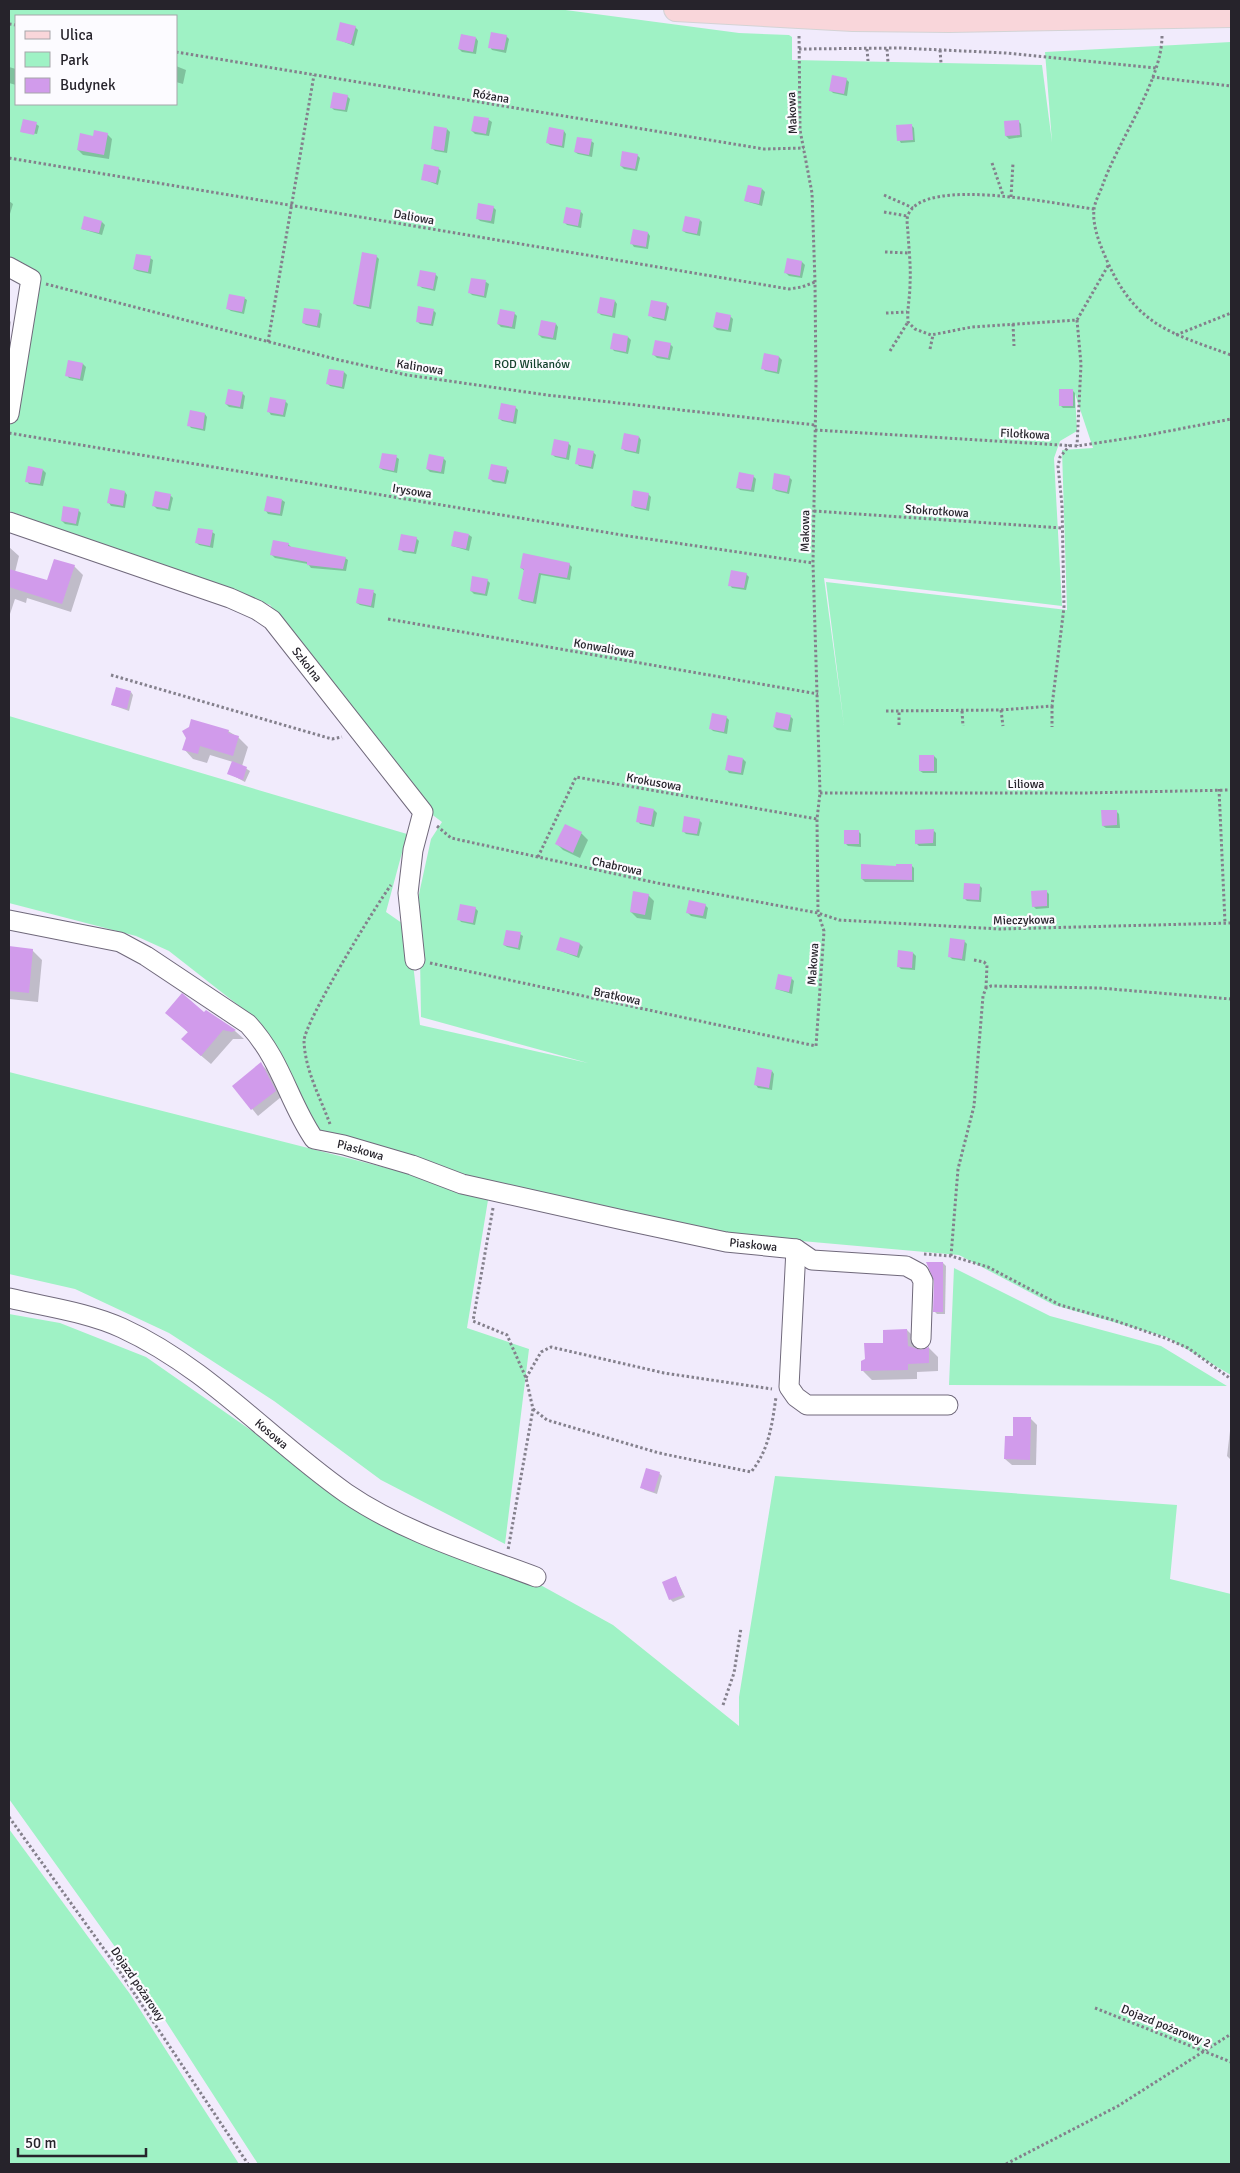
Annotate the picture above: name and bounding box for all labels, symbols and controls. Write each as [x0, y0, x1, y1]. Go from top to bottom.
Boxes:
legend [15, 15, 178, 105]
text: Ulica [60, 26, 93, 44]
text: Park [60, 51, 89, 69]
text: Budynek [60, 76, 116, 94]
street label: Różana [471, 86, 511, 107]
street label: Makowa [784, 91, 801, 134]
street label: Daliowa [392, 207, 436, 228]
street label: Kalinowa [395, 356, 444, 379]
park label: ROD Wilkanów [494, 357, 570, 372]
street label: Filołkowa [1000, 426, 1050, 443]
street label: Irysowa [391, 481, 433, 502]
street label: Stokrotkowa [904, 502, 969, 521]
street label: Makowa [798, 510, 813, 552]
street label: Konwaliowa [572, 636, 636, 661]
street label: Szkolna [288, 644, 325, 685]
street label: Krokusowa [625, 770, 683, 795]
street label: Liliowa [1008, 777, 1044, 792]
street label: Chabrowa [590, 854, 643, 879]
street label: Mieczykowa [993, 912, 1055, 929]
street label: Makowa [805, 942, 822, 986]
street label: Bratkowa [592, 984, 642, 1009]
street label: Piaskowa [336, 1137, 385, 1164]
street label: Piaskowa [729, 1235, 778, 1255]
street label: Kosowa [251, 1416, 291, 1453]
street label: Dojazd pożarowy [107, 1944, 168, 2025]
street label: Dojazd pożarowy 2 [1119, 2002, 1213, 2051]
scale bar [18, 2126, 145, 2158]
text: 50 m [25, 2134, 56, 2152]

